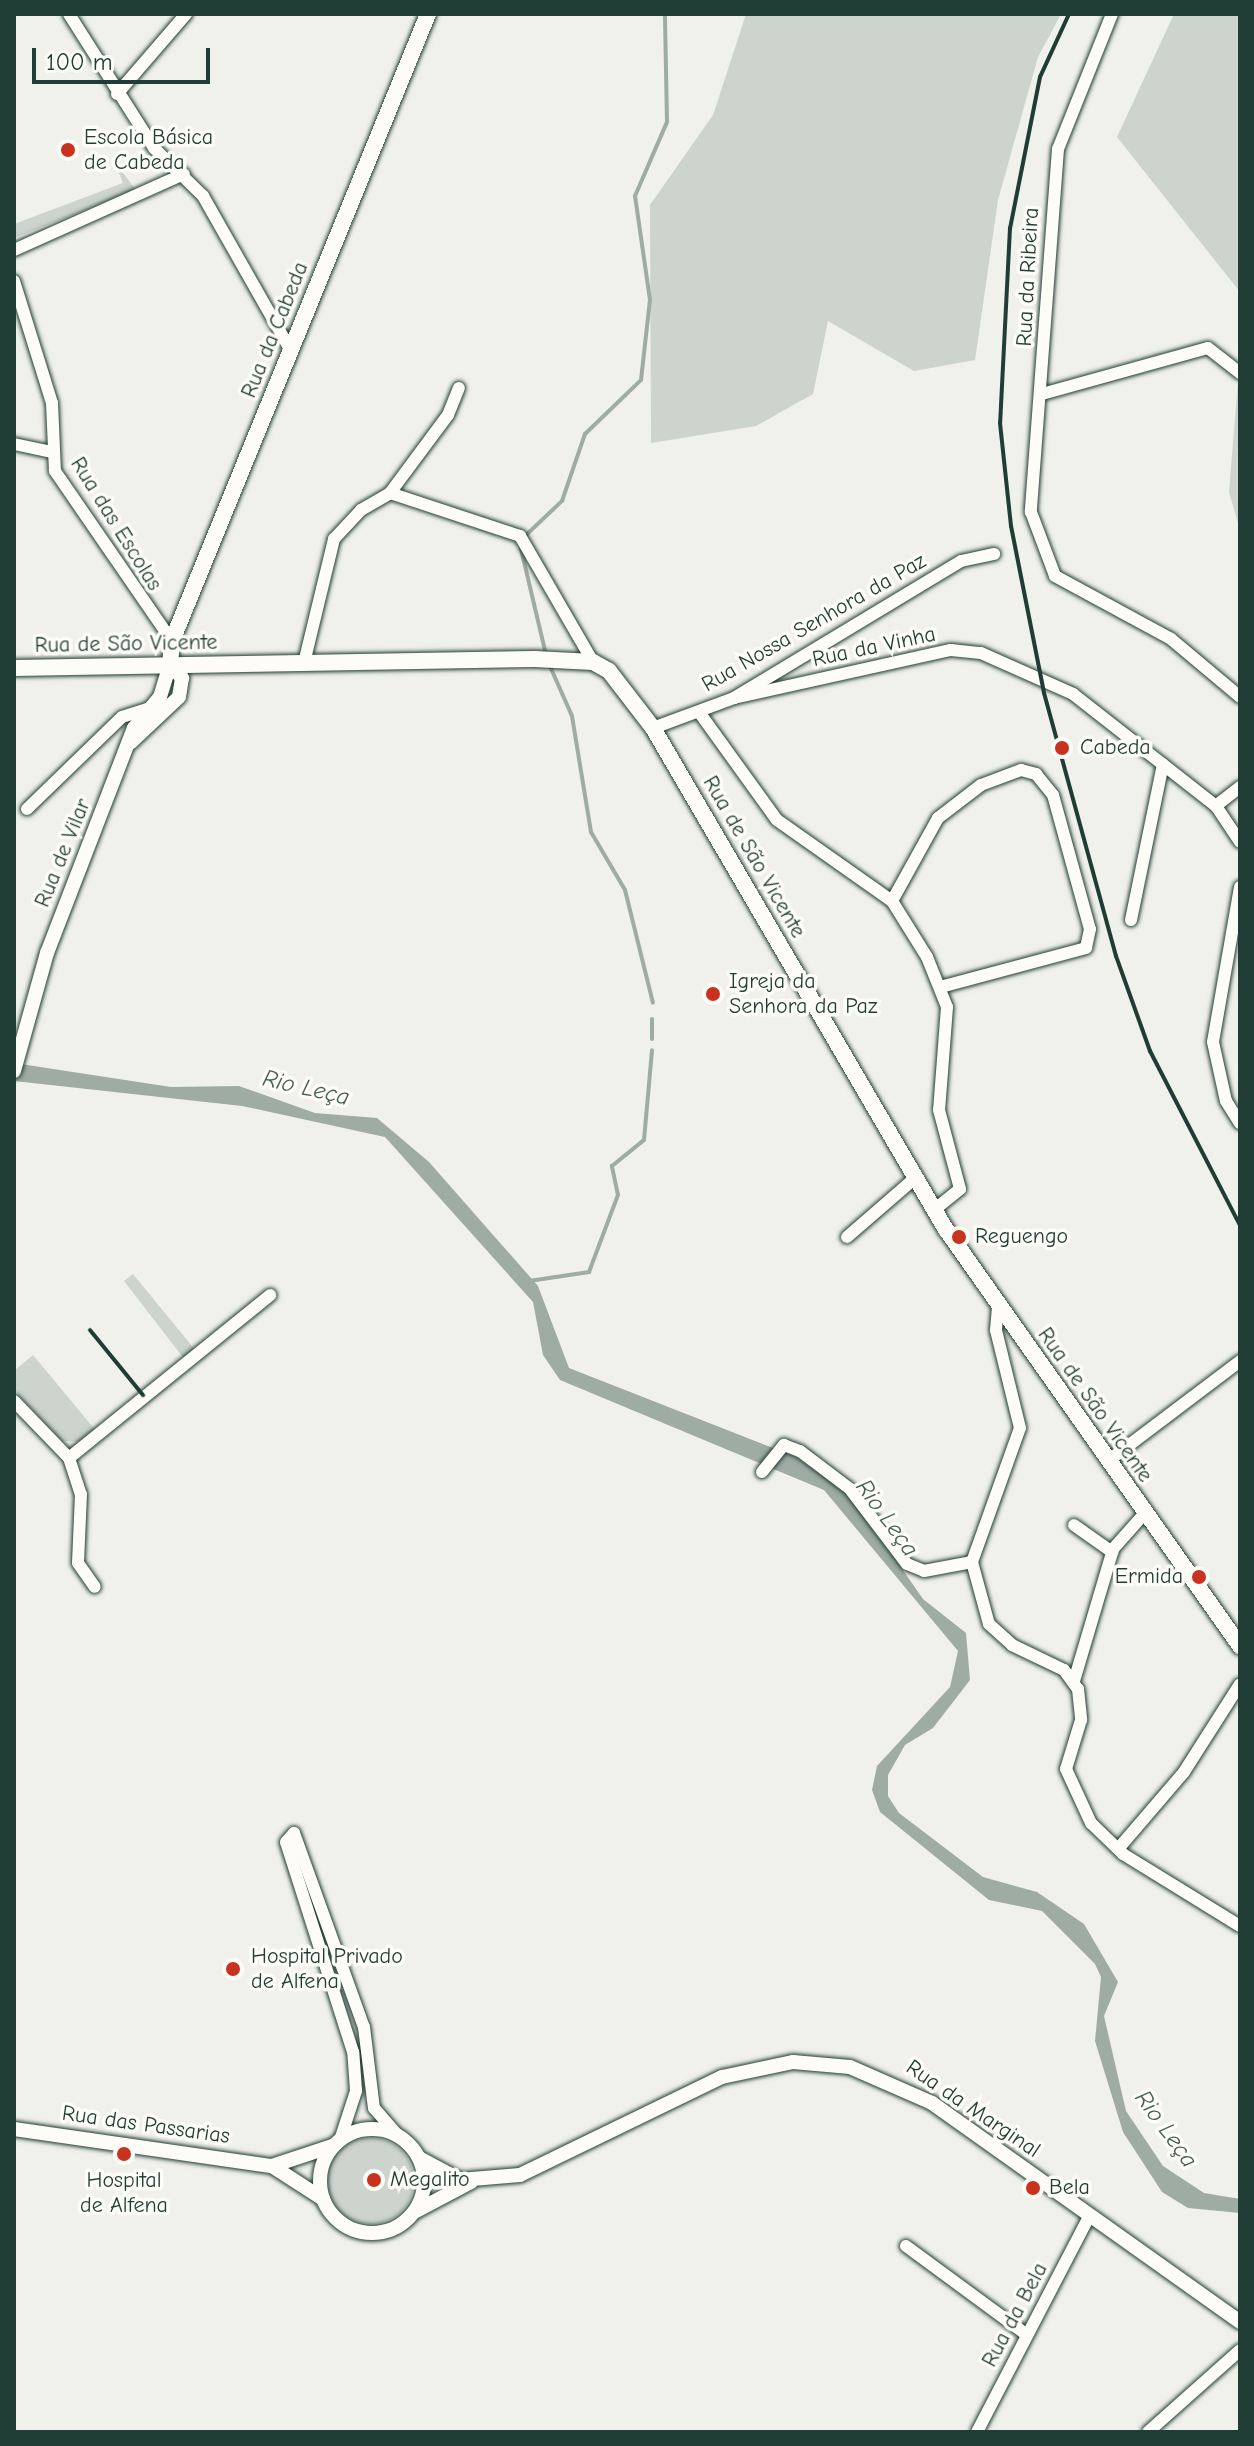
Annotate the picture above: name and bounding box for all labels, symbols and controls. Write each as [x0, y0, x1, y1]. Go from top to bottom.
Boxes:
scale bar [36, 32, 214, 82]
text: 100 m [46, 48, 113, 76]
place label: Escola Básica de Cabeda [84, 124, 213, 176]
marker: Escola Básica de Cabeda [59, 141, 77, 159]
street label: Rua da Ribeira [1011, 207, 1045, 347]
street label: Rua da Cabeda [236, 258, 314, 402]
street label: Rua das Escolas [64, 452, 168, 596]
street label: Rua Nossa Senhora da Paz [697, 548, 931, 698]
street label: Rua da Vinha [810, 621, 938, 673]
street label: Rua de São Vicente [34, 629, 218, 659]
place label: Cabeda [1080, 735, 1151, 761]
marker: Cabeda [1051, 737, 1073, 759]
street label: Rua de São Vicente [697, 771, 811, 943]
street label: Rua de Vilar [29, 795, 97, 911]
place label: Igreja da Senhora da Paz [729, 968, 877, 1020]
marker: Igreja da Senhora da Paz [704, 985, 722, 1003]
water label: Rio Leça [260, 1064, 352, 1112]
place label: Reguengo [975, 1224, 1068, 1250]
marker: Reguengo [950, 1228, 968, 1246]
street label: Rua de São Vicente [1032, 1323, 1158, 1487]
water label: Rio Leça [849, 1474, 925, 1562]
place label: Ermida [1115, 1564, 1183, 1590]
marker: Ermida [1190, 1568, 1208, 1586]
place label: Hospital Privado de Alfena [251, 1943, 403, 1994]
marker: Hospital Privado de Alfena [222, 1958, 244, 1980]
street label: Rua da Marginal [901, 2054, 1045, 2164]
water label: Rio Leça [1128, 2085, 1204, 2173]
street label: Rua das Passarias [60, 2100, 232, 2150]
marker: Hospital de Alfena [115, 2145, 133, 2163]
place label: Hospital de Alfena [80, 2167, 168, 2218]
place label: Megalito [390, 2167, 470, 2193]
marker: Megalito [365, 2171, 383, 2189]
place label: Bela [1049, 2175, 1090, 2201]
marker: Bela [1024, 2179, 1042, 2197]
street label: Rua da Bela [977, 2258, 1053, 2372]

